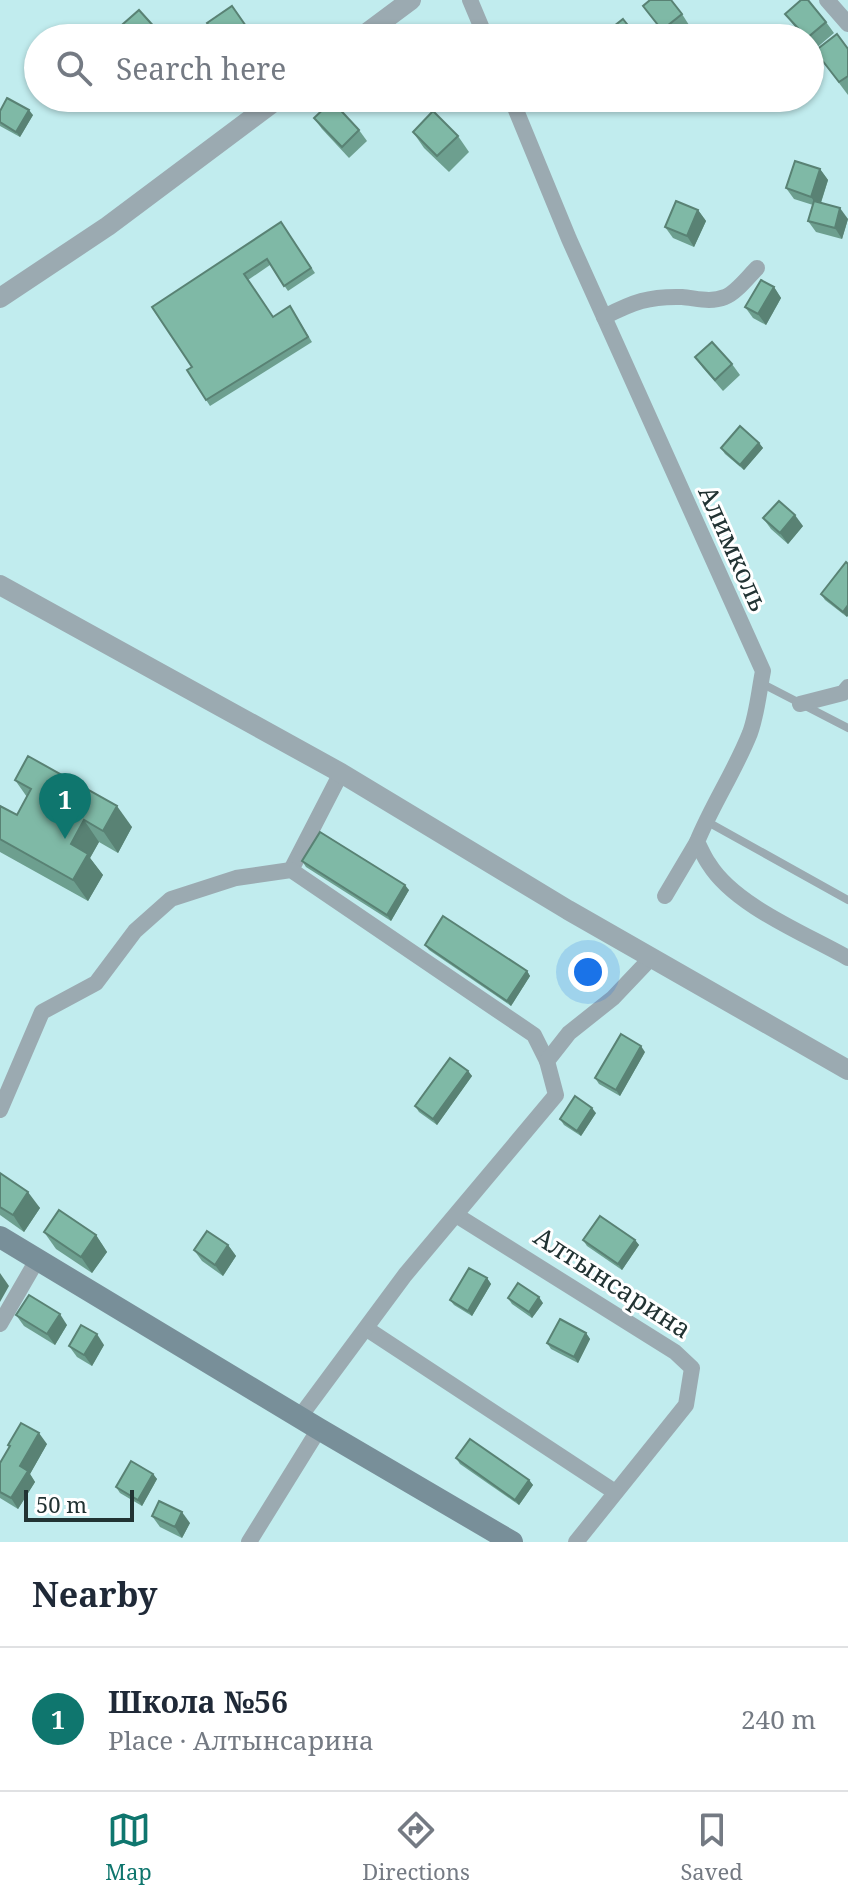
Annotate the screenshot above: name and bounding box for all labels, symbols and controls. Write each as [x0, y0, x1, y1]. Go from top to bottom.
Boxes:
search box [24, 24, 824, 112]
icon: search [52, 46, 96, 90]
text: Search here [116, 48, 286, 89]
street label: Алимколь [690, 480, 778, 616]
pin: 1 [39, 773, 91, 839]
your location [568, 952, 608, 992]
street label: Алтынсарина [527, 1218, 699, 1346]
scale bar [24, 1486, 134, 1522]
text: 50 m [36, 1489, 87, 1519]
text: Nearby [32, 1571, 158, 1617]
text: Школа №56 [108, 1681, 288, 1722]
text: 1 [51, 1701, 65, 1737]
text: 240 m [741, 1701, 816, 1737]
text: Place · Алтынсарина [108, 1722, 374, 1758]
tab: Map [105, 1808, 152, 1886]
tab: Directions [362, 1808, 470, 1886]
tab: Saved [680, 1808, 743, 1886]

